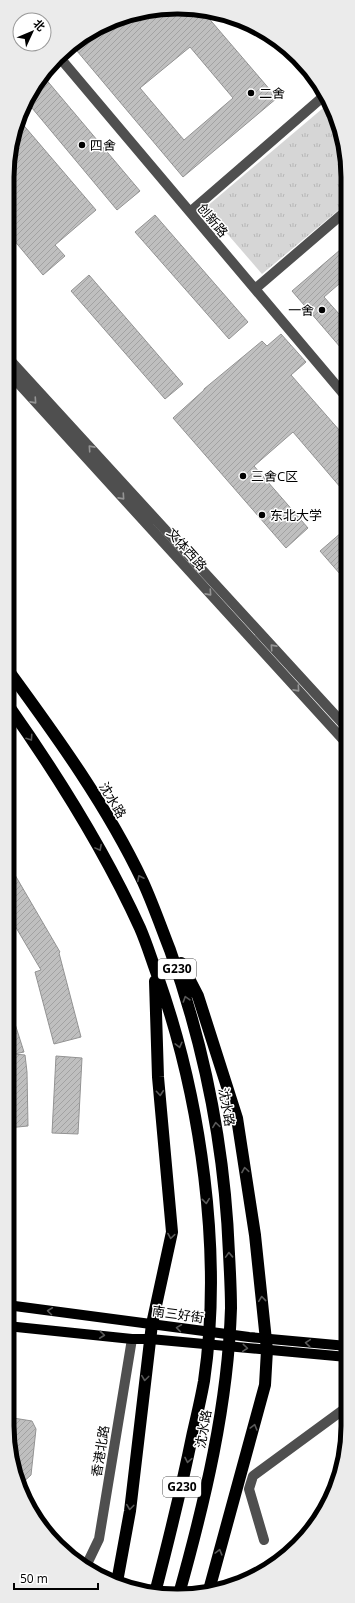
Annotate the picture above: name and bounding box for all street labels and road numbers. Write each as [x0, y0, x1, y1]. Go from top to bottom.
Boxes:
street label: 创新路 [194, 199, 232, 241]
street label: 文体西路 [163, 524, 211, 574]
street label: 沈水路 [95, 779, 131, 821]
road number: G230 [158, 959, 196, 979]
street label: 沈水路 [215, 1086, 239, 1128]
street label: 南三好街 [151, 1301, 205, 1327]
street label: 沈水路 [191, 1408, 215, 1450]
street label: 香港北路 [87, 1424, 113, 1478]
road number: G230 [163, 1477, 201, 1497]

